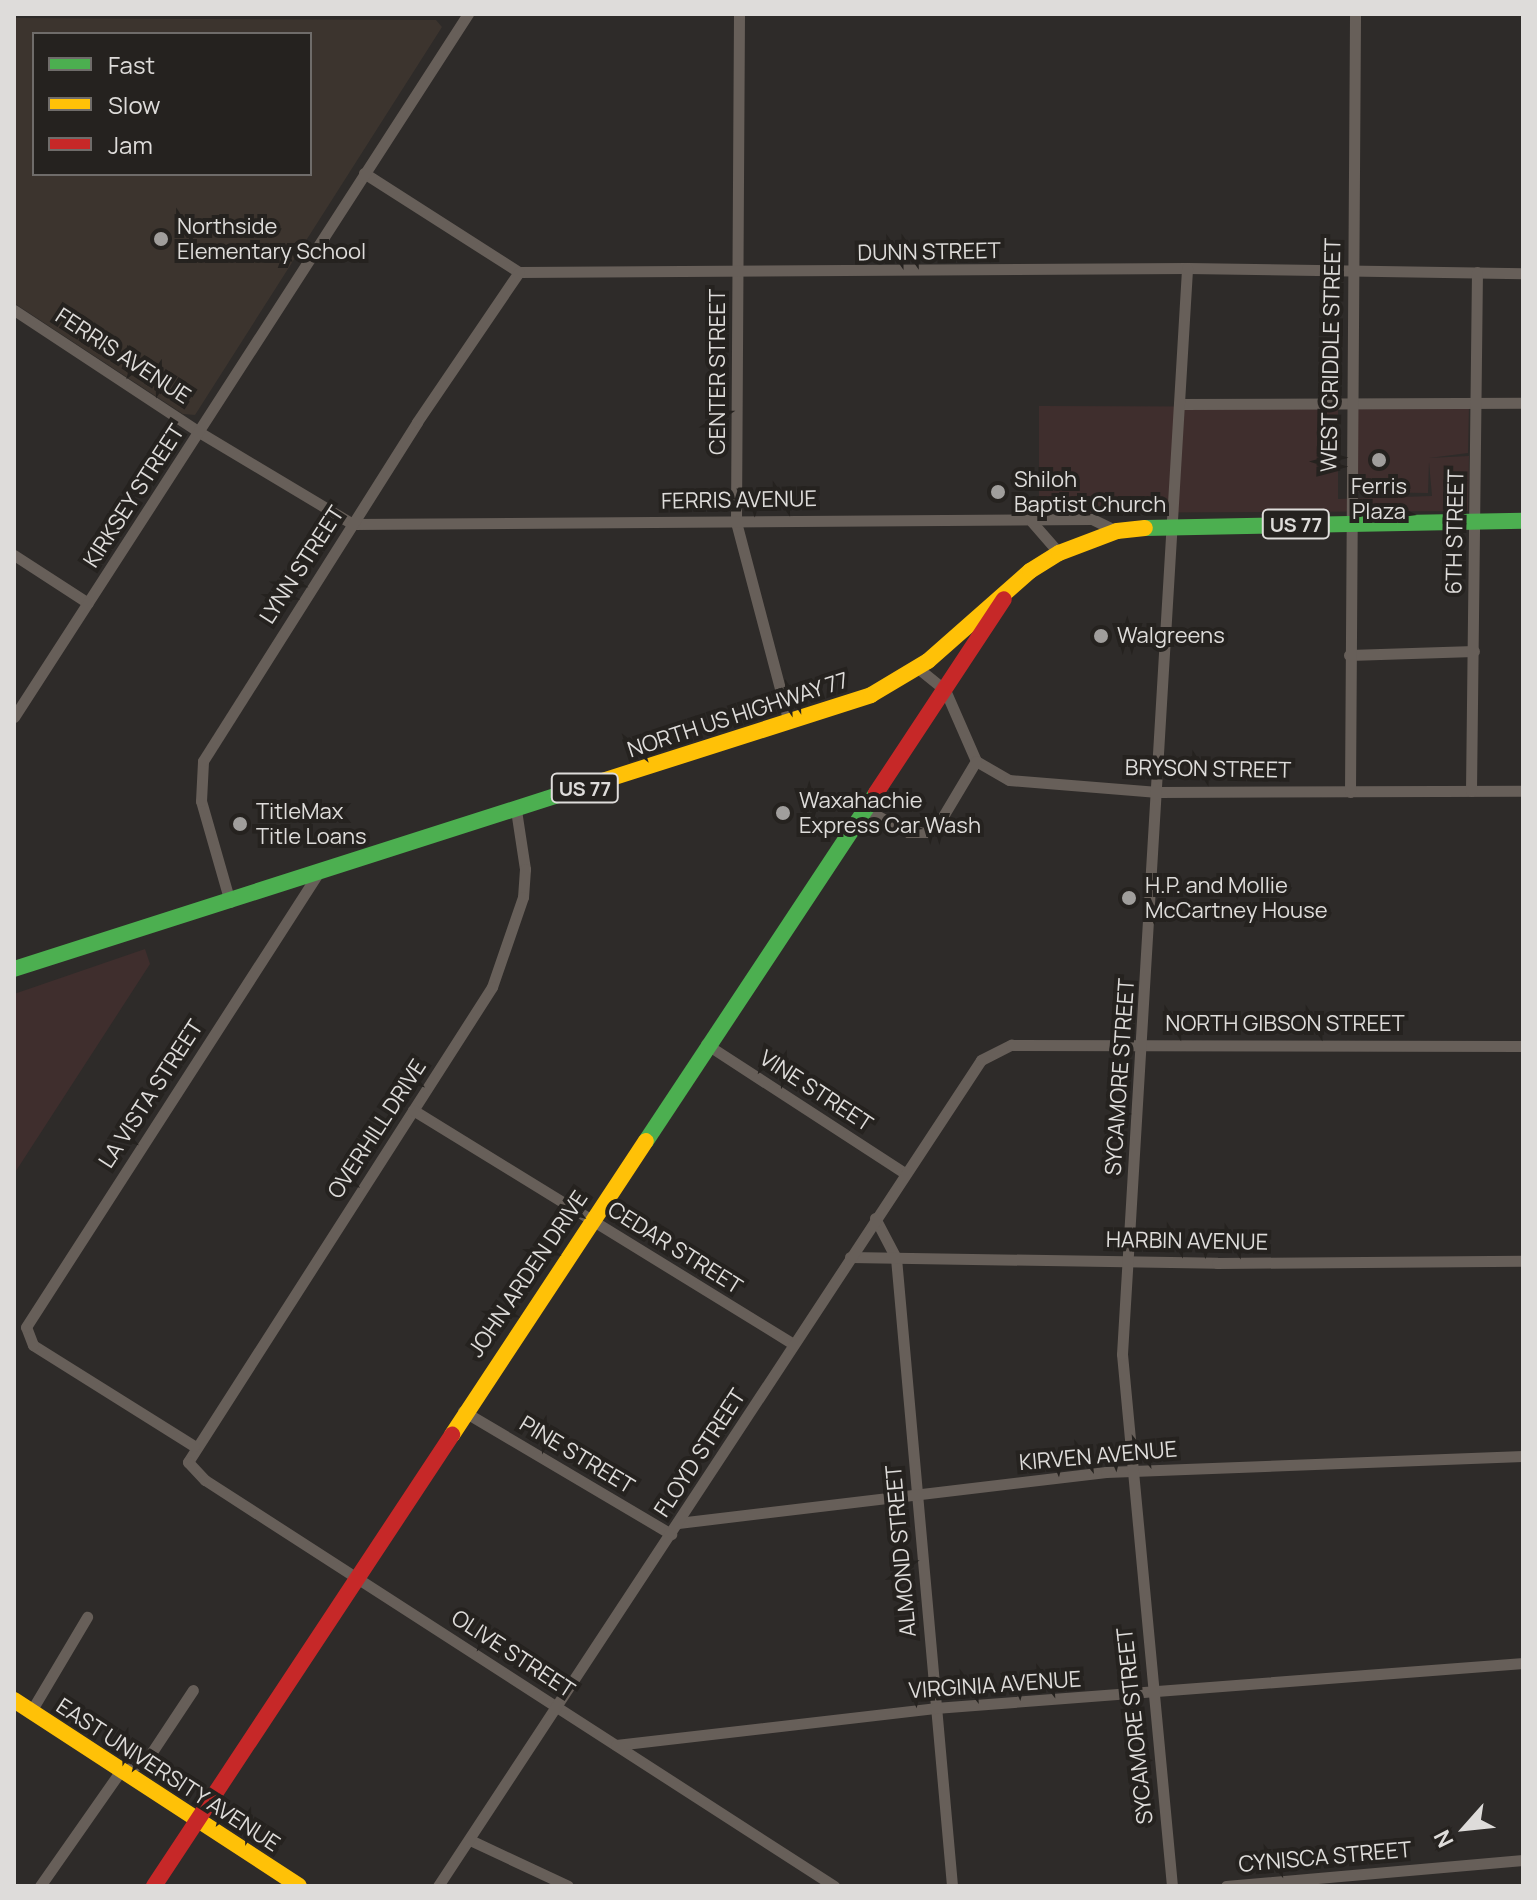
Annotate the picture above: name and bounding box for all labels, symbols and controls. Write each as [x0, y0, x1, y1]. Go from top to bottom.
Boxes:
legend [32, 32, 312, 176]
text: Fast [108, 48, 155, 81]
text: Slow [108, 88, 161, 121]
text: Jam [108, 128, 153, 161]
place label: Northside Elementary School [177, 213, 366, 264]
marker: Northside Elementary School [152, 230, 170, 248]
street label: WEST CRIDDLE STREET [1316, 237, 1346, 473]
street label: DUNN STREET [857, 238, 1001, 266]
street label: CENTER STREET [705, 289, 731, 455]
street label: FERRIS AVENUE [51, 303, 195, 409]
street label: KIRKSEY STREET [78, 419, 190, 573]
marker: Ferris Plaza [1370, 451, 1388, 469]
place label: Shiloh Baptist Church [1014, 466, 1166, 518]
street label: 6TH STREET [1441, 469, 1469, 595]
place label: Ferris Plaza [1351, 473, 1407, 524]
marker: Shiloh Baptist Church [989, 483, 1007, 501]
street label: FERRIS AVENUE [661, 485, 817, 515]
street label: LYNN STREET [254, 501, 350, 629]
road number: US 77 [1260, 508, 1332, 540]
place label: Walgreens [1117, 623, 1225, 649]
marker: Walgreens [1092, 627, 1110, 645]
street label: NORTH US HIGHWAY 77 [624, 667, 852, 763]
street label: BRYSON STREET [1125, 754, 1291, 784]
road number: US 77 [549, 772, 621, 804]
place label: Waxahachie Express Car Wash [799, 787, 981, 838]
place label: TitleMax Title Loans [256, 798, 367, 850]
marker: Waxahachie Express Car Wash [774, 804, 792, 822]
marker: TitleMax Title Loans [231, 815, 249, 833]
place label: H.P. and Mollie McCartney House [1145, 872, 1328, 924]
marker: H.P. and Mollie McCartney House [1120, 889, 1138, 907]
street label: SYCAMORE STREET [1100, 978, 1140, 1176]
street label: NORTH GIBSON STREET [1165, 1011, 1405, 1037]
street label: LA VISTA STREET [93, 1015, 209, 1173]
street label: VINE STREET [755, 1045, 877, 1137]
street label: OVERHILL DRIVE [322, 1054, 432, 1204]
street label: JOHN ARDEN DRIVE [463, 1186, 593, 1362]
street label: CEDAR STREET [603, 1196, 747, 1300]
street label: HARBIN AVENUE [1106, 1226, 1268, 1256]
street label: FLOYD STREET [649, 1384, 751, 1522]
street label: PINE STREET [515, 1410, 639, 1500]
street label: KIRVEN AVENUE [1018, 1436, 1178, 1476]
street label: ALMOND STREET [880, 1464, 922, 1638]
street label: OLIVE STREET [447, 1604, 579, 1704]
street label: SYCAMORE STREET [1112, 1626, 1158, 1826]
street label: VIRGINIA AVENUE [908, 1666, 1082, 1704]
street label: EAST UNIVERSITY AVENUE [51, 1692, 285, 1858]
north arrow [1425, 1788, 1505, 1868]
text: N [1427, 1825, 1461, 1853]
street label: CYNISCA STREET [1237, 1836, 1413, 1878]

